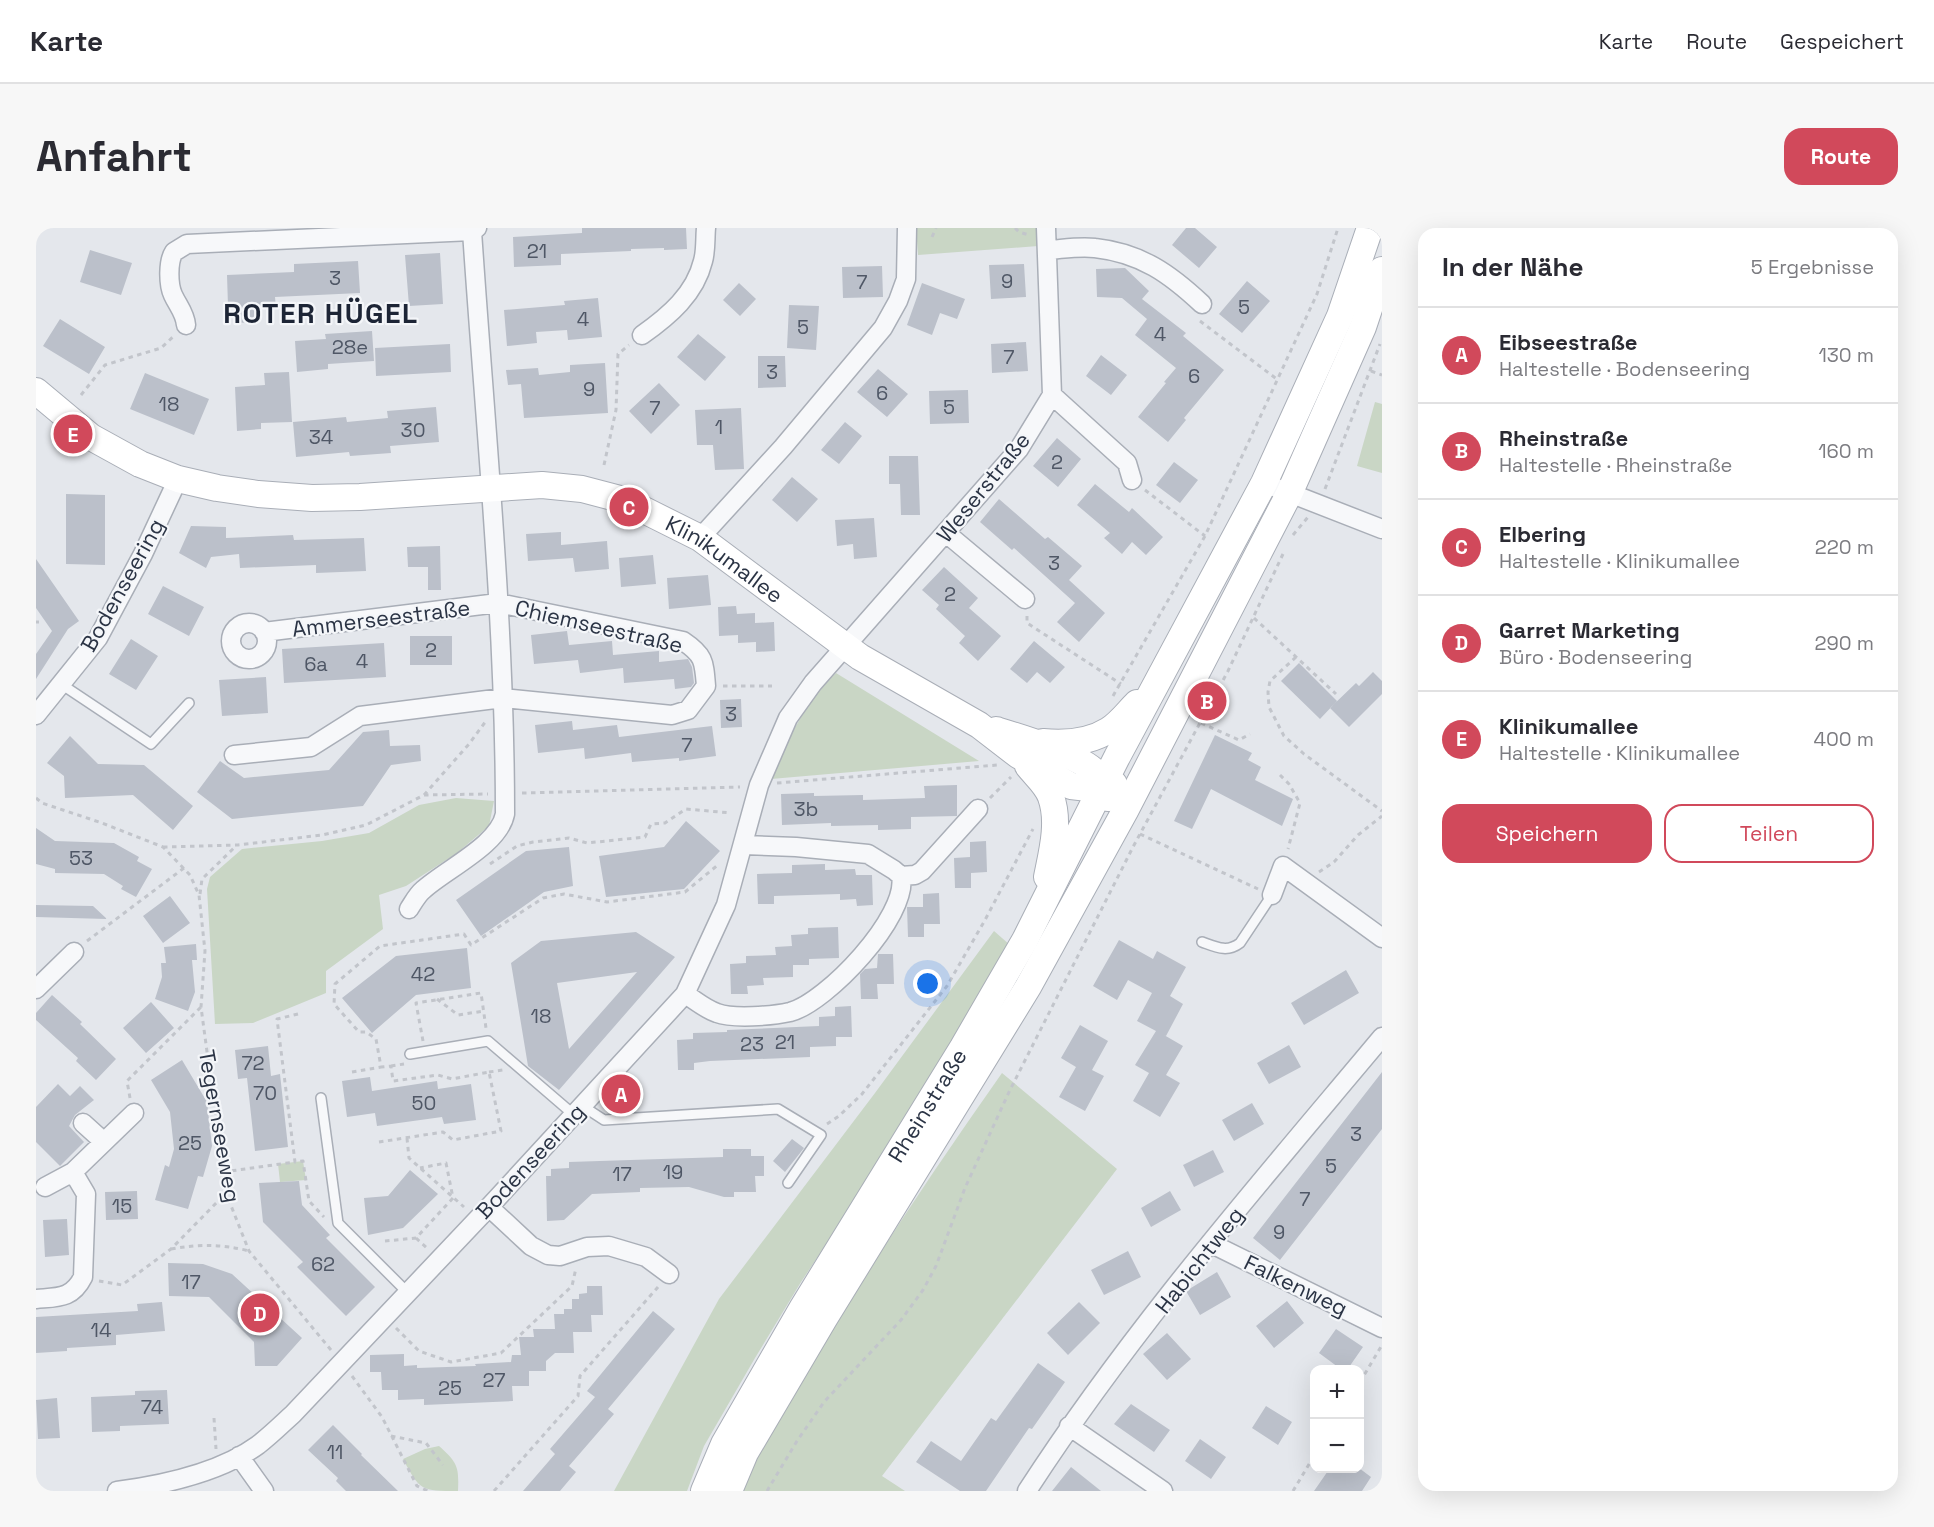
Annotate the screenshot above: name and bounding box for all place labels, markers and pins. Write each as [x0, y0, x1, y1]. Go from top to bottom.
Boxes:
pin: E [54, 412, 93, 456]
pin: C [610, 484, 648, 530]
pin: B [1188, 678, 1226, 724]
pin: A [602, 1072, 640, 1116]
pin: D [240, 1290, 280, 1336]

